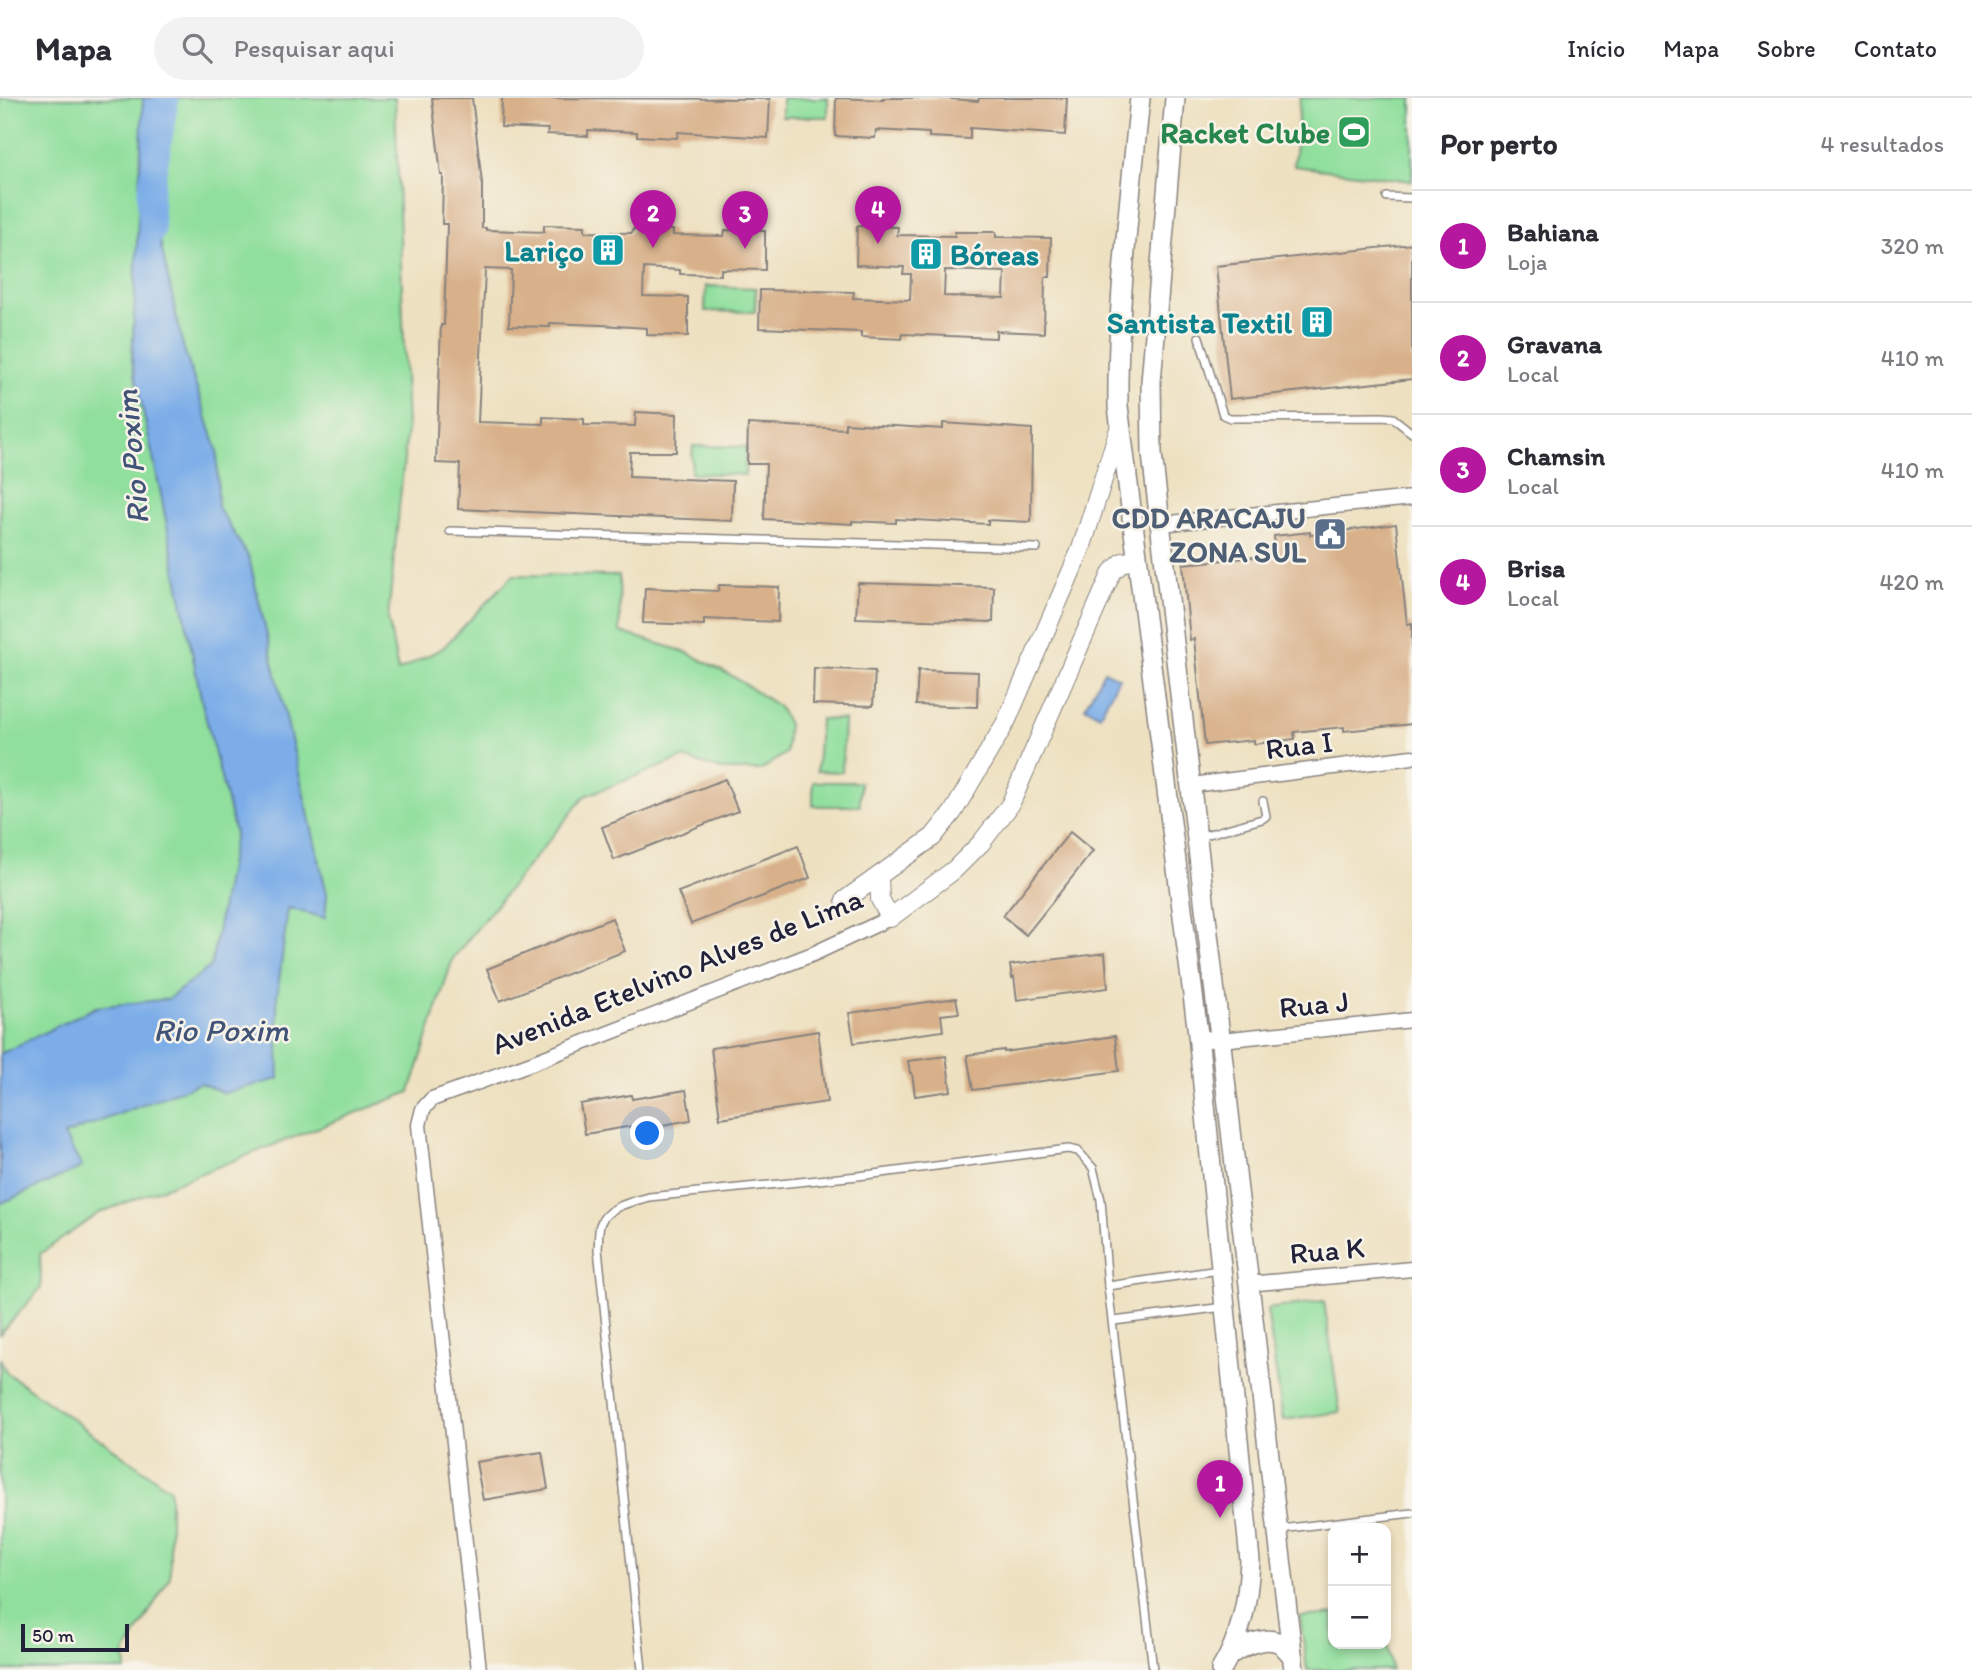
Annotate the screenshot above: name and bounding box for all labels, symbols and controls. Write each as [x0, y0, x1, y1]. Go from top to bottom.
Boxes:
search box [154, 17, 644, 80]
text: Mapa [35, 29, 112, 68]
icon: search [178, 29, 216, 67]
text: Pesquisar aqui [234, 32, 395, 64]
text: Início [1567, 34, 1625, 63]
text: Mapa [1663, 34, 1719, 63]
text: Sobre [1757, 34, 1816, 63]
text: Contato [1854, 34, 1937, 63]
sports icon: Racket Clube [1335, 113, 1373, 151]
place label: Racket Clube [1160, 114, 1330, 151]
text: Por perto [1440, 125, 1558, 162]
text: 4 resultados [1821, 130, 1944, 158]
pin: 4 [855, 186, 901, 244]
pin: 2 [630, 190, 676, 248]
pin: 3 [722, 191, 768, 249]
text: Bahiana [1507, 216, 1599, 248]
building icon: Lariço [589, 231, 627, 269]
place label: Lariço [504, 232, 584, 269]
text: 1 [1458, 232, 1468, 260]
text: 320 m [1881, 232, 1944, 260]
building icon: Bóreas [907, 235, 945, 273]
place label: Bóreas [950, 236, 1039, 273]
text: Loja [1507, 248, 1547, 276]
building icon: Santista Textil [1298, 303, 1336, 341]
place label: Santista Textil [1107, 304, 1292, 341]
text: Gravana [1507, 328, 1602, 360]
text: 2 [1457, 344, 1469, 372]
text: 410 m [1881, 344, 1944, 372]
text: Local [1507, 360, 1559, 388]
water label: Rio Poxim [107, 388, 157, 526]
text: Chamsin [1507, 440, 1605, 472]
text: 3 [1457, 456, 1469, 484]
text: 410 m [1881, 456, 1944, 484]
text: Local [1507, 472, 1559, 500]
place label: CDD ARACAJU ZONA SUL [1112, 499, 1307, 570]
public building icon: CDD ARACAJU ZONA SUL [1311, 515, 1349, 553]
text: Brisa [1507, 552, 1565, 584]
text: 4 [1456, 568, 1470, 596]
text: 420 m [1879, 568, 1944, 596]
text: Local [1507, 584, 1559, 612]
street label: Rua I [1263, 723, 1335, 767]
street label: Avenida Etelvino Alves de Lima [486, 879, 868, 1063]
street label: Rua J [1277, 982, 1351, 1026]
water label: Rio Poxim [153, 1011, 289, 1049]
your location [630, 1116, 664, 1150]
street label: Rua K [1288, 1228, 1366, 1272]
pin: 1 [1197, 1460, 1243, 1518]
map controls [1328, 1523, 1391, 1649]
button: + [1328, 1523, 1391, 1586]
button: − [1328, 1586, 1391, 1649]
scale bar [21, 1621, 130, 1653]
text: 50 m [32, 1624, 74, 1647]

